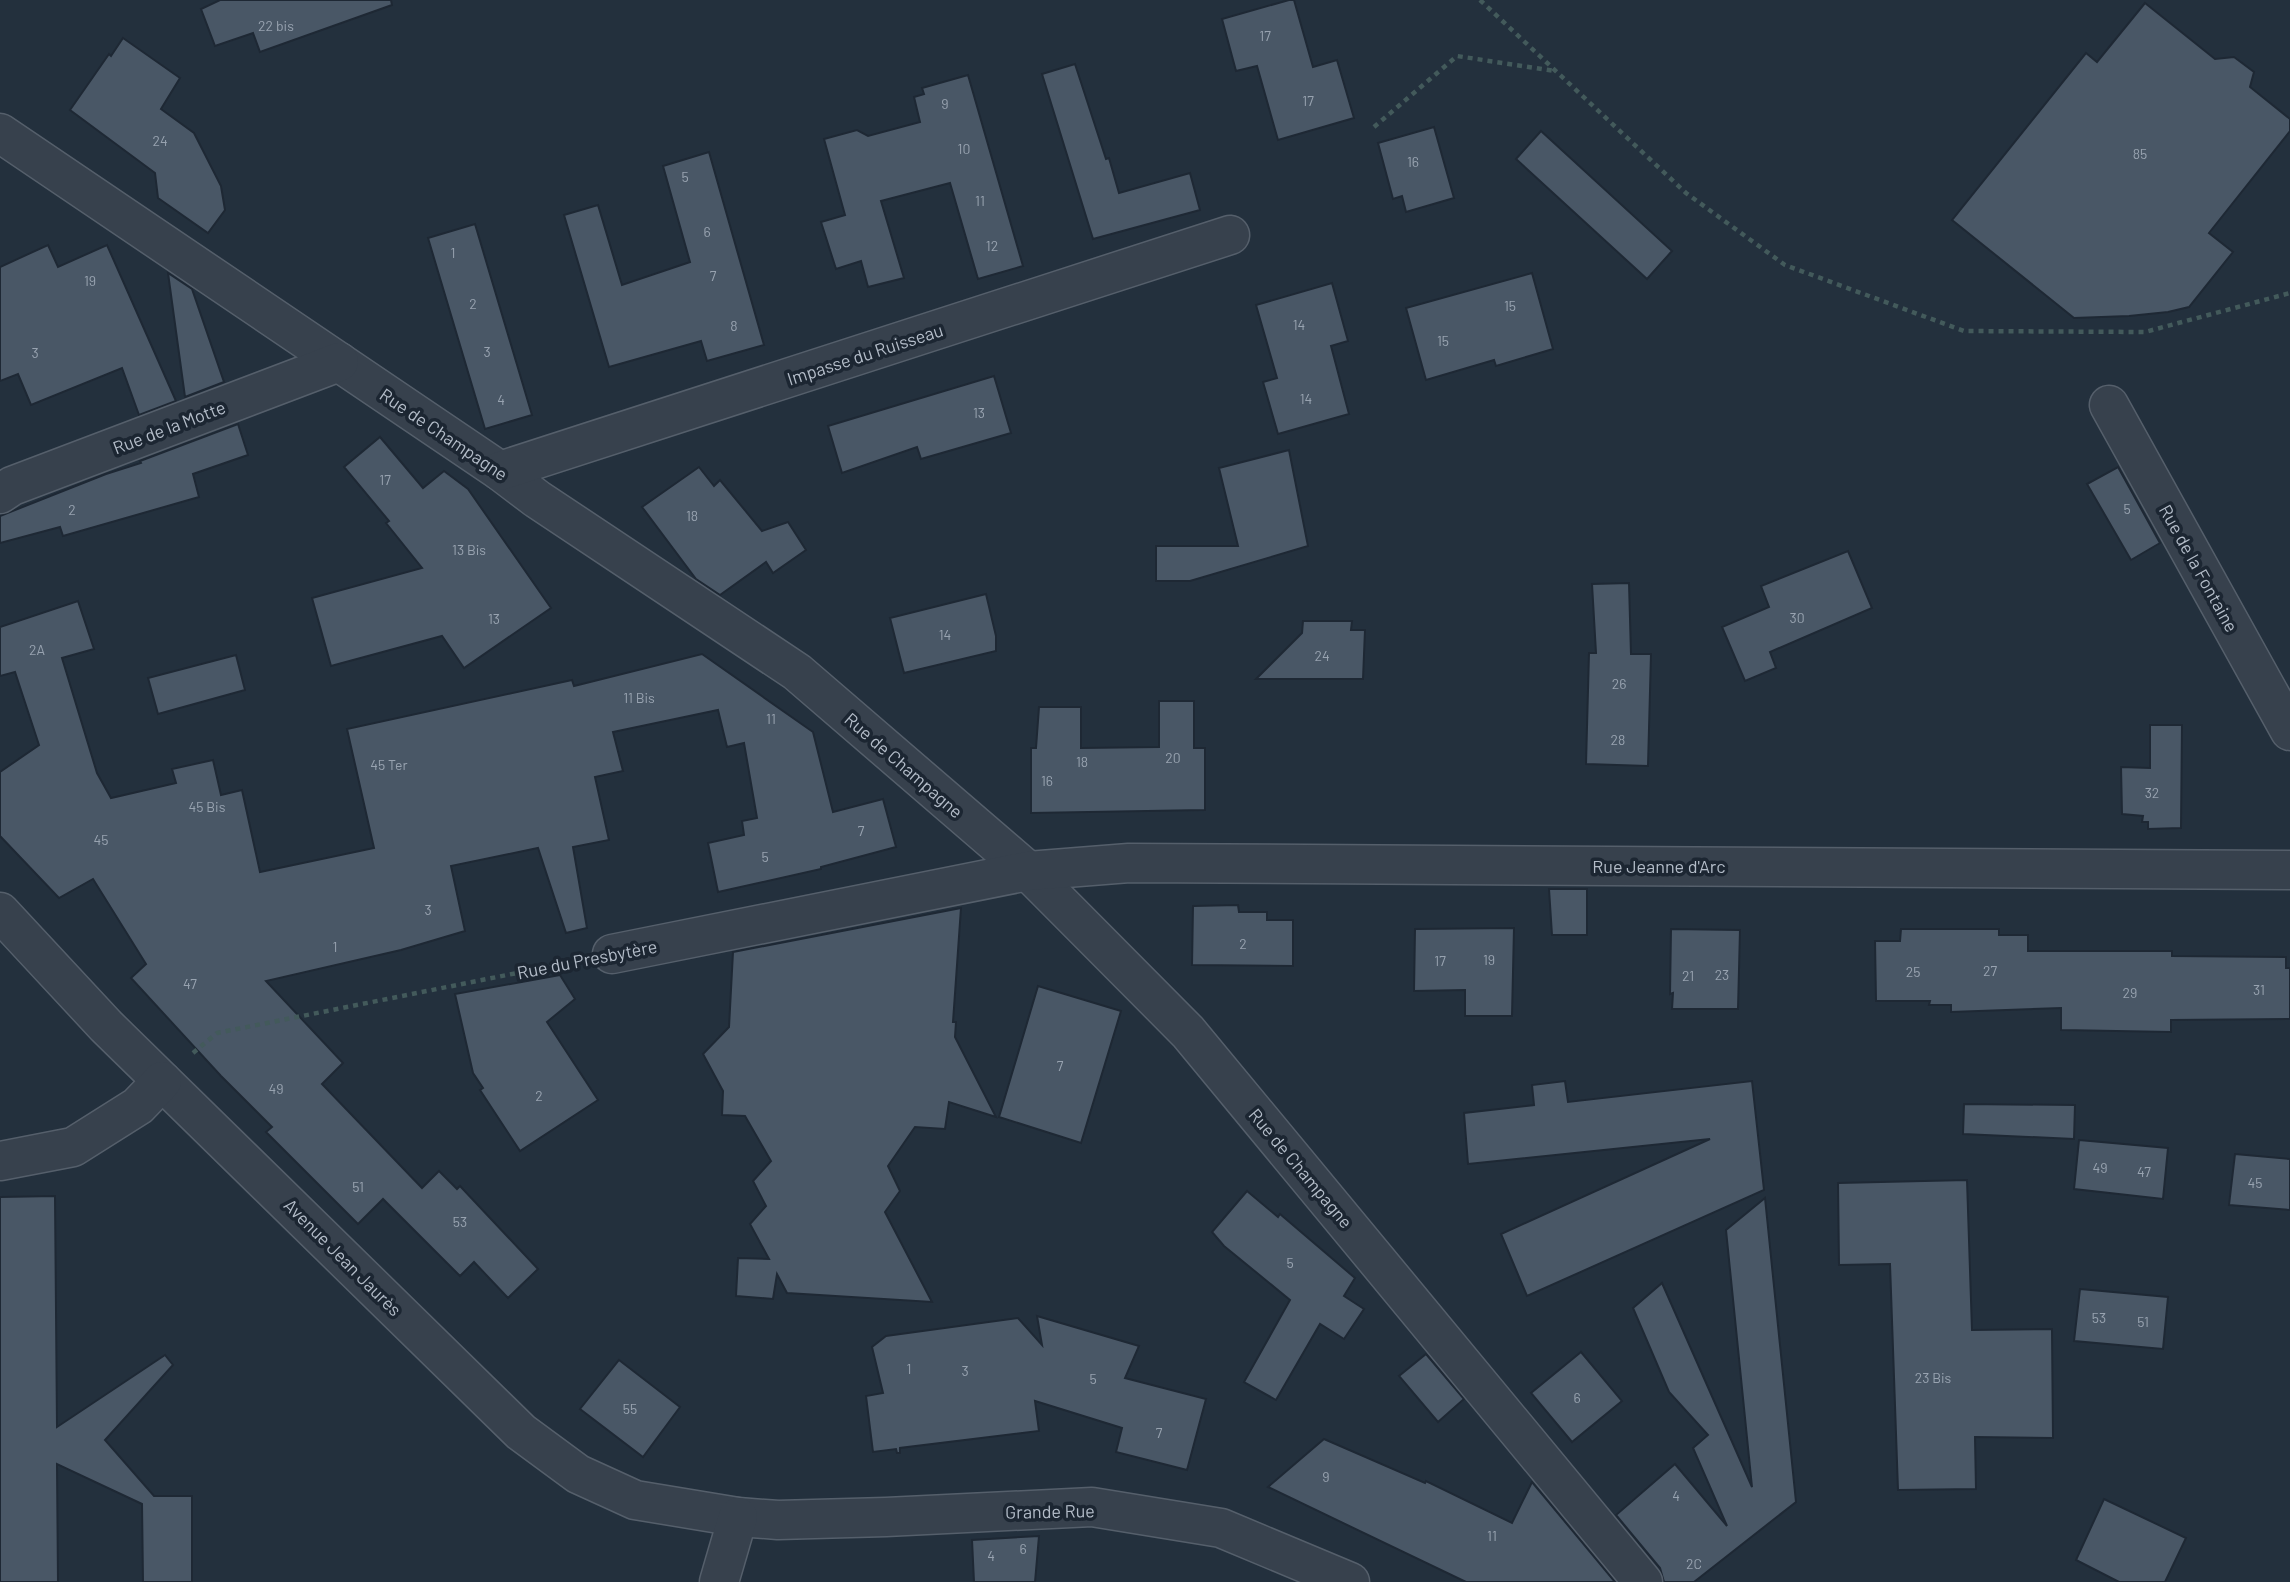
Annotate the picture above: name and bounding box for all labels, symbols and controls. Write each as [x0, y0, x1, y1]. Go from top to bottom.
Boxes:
house number: 22 bis [258, 17, 294, 34]
house number: 17 [1259, 27, 1271, 44]
house number: 17 [1302, 92, 1314, 109]
house number: 9 [941, 95, 949, 112]
house number: 24 [152, 132, 168, 149]
house number: 10 [958, 140, 970, 157]
house number: 85 [2133, 145, 2147, 162]
house number: 16 [1407, 153, 1419, 170]
house number: 5 [681, 168, 689, 185]
house number: 11 [975, 192, 985, 209]
house number: 6 [703, 223, 711, 240]
house number: 12 [986, 237, 998, 254]
house number: 1 [451, 244, 455, 261]
house number: 7 [710, 267, 717, 284]
house number: 19 [84, 272, 96, 289]
house number: 2 [469, 295, 477, 312]
house number: 15 [1504, 297, 1516, 314]
house number: 14 [1293, 316, 1305, 333]
house number: 8 [730, 317, 738, 334]
street label: Impasse du Ruisseau [784, 318, 946, 390]
house number: 15 [1437, 332, 1449, 349]
house number: 3 [483, 343, 491, 360]
house number: 3 [31, 344, 39, 361]
street label: Rue de Champagne [376, 383, 512, 485]
house number: 14 [1300, 390, 1312, 407]
house number: 4 [497, 391, 505, 408]
street label: Rue de la Motte [110, 395, 228, 459]
house number: 13 [973, 404, 985, 421]
house number: 17 [379, 471, 391, 488]
house number: 5 [2123, 500, 2131, 517]
street label: Rue de la Fontaine [2155, 500, 2243, 636]
house number: 2 [68, 501, 76, 518]
house number: 18 [686, 507, 698, 524]
house number: 13 Bis [452, 541, 486, 558]
house number: 30 [1789, 609, 1805, 626]
house number: 13 [488, 610, 500, 627]
house number: 14 [939, 626, 951, 643]
house number: 2A [29, 641, 45, 658]
house number: 24 [1314, 647, 1330, 664]
house number: 26 [1612, 675, 1626, 692]
house number: 11 Bis [623, 689, 655, 706]
street label: Rue de Champagne [840, 708, 968, 822]
house number: 11 [766, 710, 776, 727]
house number: 28 [1611, 731, 1625, 748]
house number: 20 [1165, 749, 1181, 766]
house number: 18 [1076, 753, 1088, 770]
house number: 45 Ter [370, 756, 408, 773]
house number: 16 [1041, 772, 1053, 789]
house number: 32 [2145, 784, 2159, 801]
house number: 45 Bis [189, 798, 226, 815]
house number: 7 [858, 822, 865, 839]
house number: 45 [94, 831, 108, 848]
house number: 5 [761, 848, 769, 865]
street label: Rue Jeanne d'Arc [1592, 855, 1726, 877]
house number: 3 [424, 901, 432, 918]
street label: Rue du Presbytère [515, 935, 659, 983]
house number: 2 [1239, 935, 1247, 952]
house number: 1 [333, 938, 337, 955]
house number: 19 [1483, 951, 1495, 968]
house number: 17 [1434, 952, 1446, 969]
house number: 27 [1983, 962, 1997, 979]
house number: 25 [1906, 963, 1920, 980]
house number: 23 [1715, 966, 1729, 983]
house number: 21 [1682, 967, 1694, 984]
house number: 47 [183, 975, 197, 992]
house number: 31 [2253, 981, 2265, 998]
house number: 29 [2123, 984, 2137, 1001]
house number: 7 [1057, 1057, 1064, 1074]
house number: 49 [268, 1080, 284, 1097]
house number: 2 [535, 1087, 543, 1104]
street label: Rue de Champagne [1245, 1104, 1357, 1232]
house number: 49 [2092, 1159, 2108, 1176]
house number: 47 [2137, 1163, 2151, 1180]
house number: 45 [2248, 1174, 2262, 1191]
house number: 51 [352, 1178, 364, 1195]
street label: Avenue Jean Jaurès [280, 1194, 406, 1320]
house number: 53 [453, 1213, 467, 1230]
house number: 5 [1286, 1254, 1294, 1271]
house number: 53 [2092, 1309, 2106, 1326]
house number: 51 [2137, 1313, 2149, 1330]
house number: 1 [907, 1360, 911, 1377]
house number: 3 [961, 1362, 969, 1379]
house number: 23 Bis [1915, 1369, 1952, 1386]
house number: 5 [1089, 1370, 1097, 1387]
house number: 6 [1573, 1389, 1581, 1406]
house number: 55 [623, 1400, 637, 1417]
house number: 7 [1156, 1424, 1163, 1441]
house number: 9 [1322, 1468, 1330, 1485]
house number: 4 [1672, 1487, 1680, 1504]
street label: Grande Rue [1005, 1499, 1095, 1523]
house number: 11 [1487, 1527, 1497, 1544]
house number: 6 [1019, 1540, 1027, 1557]
house number: 4 [987, 1547, 995, 1564]
house number: 2C [1686, 1555, 1702, 1572]

